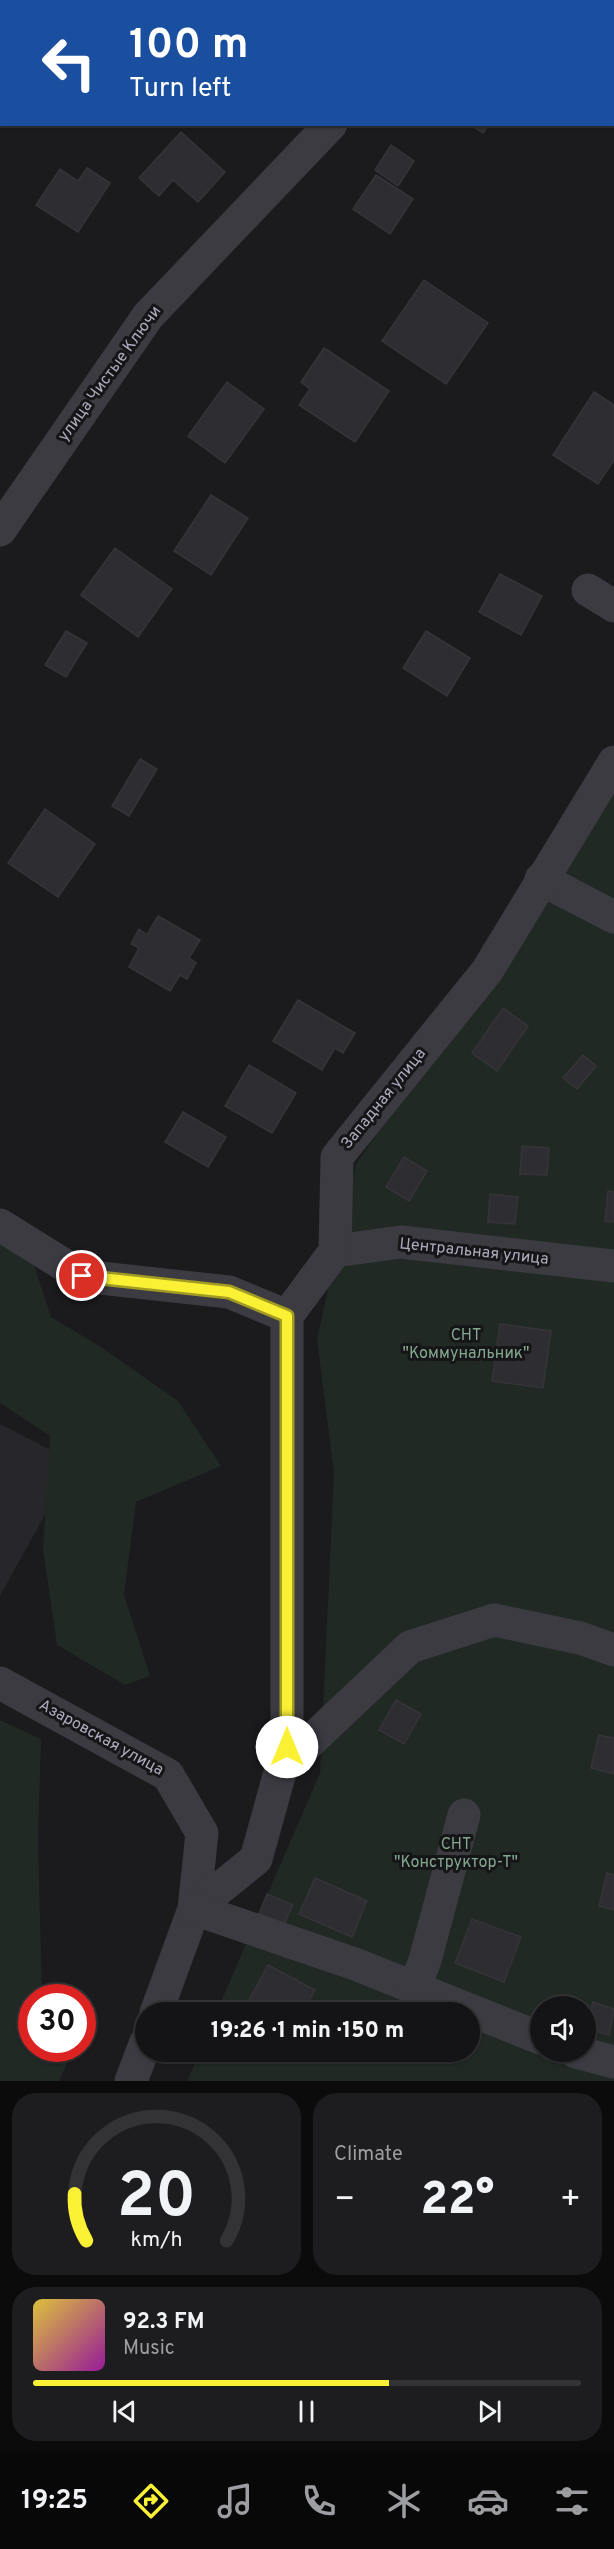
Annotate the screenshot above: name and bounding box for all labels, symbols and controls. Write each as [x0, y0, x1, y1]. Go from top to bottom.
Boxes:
text: 100 m [129, 20, 248, 73]
icon: left [30, 24, 108, 102]
text: Turn left [129, 72, 231, 106]
street label: улица Чистые Ключи [54, 302, 166, 446]
street label: Западная улица [337, 1044, 431, 1154]
street label: Центральная улица [398, 1234, 550, 1270]
pin [56, 1250, 107, 1301]
icon: arrive [65, 1259, 98, 1292]
park label: СНТ "Коммунальник" [403, 1326, 529, 1364]
street label: Азаровская улица [35, 1695, 167, 1781]
position arrow [255, 1715, 319, 1779]
park label: СНТ "Конструктор-Т" [394, 1835, 518, 1873]
speed limit sign: 30 [18, 1984, 96, 2062]
map controls [530, 1996, 596, 2062]
button: sound [530, 1996, 596, 2062]
text: 19:26 · 1 min · 150 m [211, 2018, 404, 2045]
text: Climate [334, 2142, 403, 2168]
text: 20 [117, 2160, 196, 2239]
text: 22° [421, 2173, 494, 2230]
text: − [334, 2180, 355, 2222]
text: + [560, 2180, 581, 2222]
text: km/h [130, 2227, 183, 2254]
text: 92.3 FM [123, 2309, 204, 2336]
text: Music [123, 2336, 175, 2362]
icon: previous [108, 2395, 141, 2428]
icon: pause [290, 2395, 323, 2428]
icon: next [473, 2395, 506, 2428]
icon: directions [130, 2480, 172, 2522]
icon: music [214, 2480, 256, 2522]
icon: phone [298, 2480, 340, 2522]
icon: climate [383, 2480, 425, 2522]
icon: car [467, 2480, 509, 2522]
icon: filters [551, 2480, 593, 2522]
text: 19:25 [21, 2484, 88, 2518]

